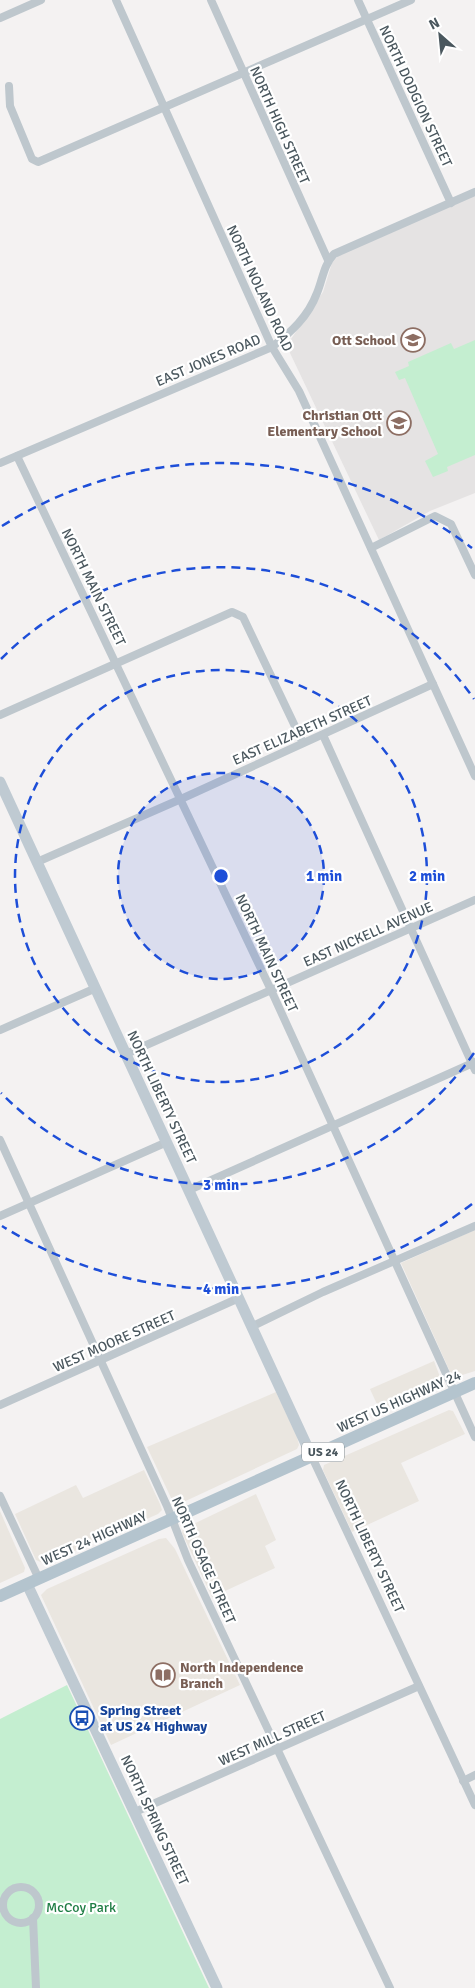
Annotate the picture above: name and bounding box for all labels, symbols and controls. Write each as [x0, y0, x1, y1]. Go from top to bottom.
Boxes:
north arrow [415, 10, 465, 60]
street label: NORTH DODGION STREET [376, 23, 456, 169]
street label: NORTH HIGH STREET [246, 64, 313, 187]
street label: NORTH NOLAND ROAD [223, 222, 296, 354]
school or university icon: Ott School [400, 327, 426, 353]
street label: EAST JONES ROAD [153, 331, 263, 390]
place label: Ott School [332, 332, 397, 349]
place label: Christian Ott Elementary School [267, 407, 383, 440]
school or university icon: Christian Ott Elementary School [386, 410, 412, 436]
street label: NORTH MAIN STREET [58, 526, 129, 649]
street label: EAST ELIZABETH STREET [230, 692, 375, 769]
centre of rings [212, 867, 230, 885]
text: 1 min [306, 867, 342, 885]
text: 2 min [409, 867, 445, 885]
street label: NORTH MAIN STREET [232, 891, 301, 1015]
street label: EAST NICKELL AVENUE [301, 898, 436, 971]
street label: NORTH LIBERTY STREET [123, 1028, 200, 1166]
text: 3 min [203, 1176, 239, 1194]
text: 4 min [203, 1280, 239, 1298]
street label: WEST MOORE STREET [51, 1307, 178, 1376]
street label: WEST US HIGHWAY 24 [335, 1366, 464, 1436]
road number: US 24 [302, 1442, 344, 1461]
street label: NORTH LIBERTY STREET [331, 1477, 408, 1615]
street label: NORTH OSAGE STREET [168, 1494, 239, 1626]
street label: WEST 24 HIGHWAY [39, 1508, 150, 1569]
place label: North Independence Branch [180, 1659, 303, 1692]
library icon: North Independence Branch [150, 1662, 176, 1688]
place label: Spring Street at US 24 Highway [100, 1702, 207, 1735]
bus stop icon: Spring Street at US 24 Highway [69, 1705, 95, 1731]
street label: WEST MILL STREET [216, 1707, 329, 1770]
street label: NORTH SPRING STREET [117, 1752, 192, 1888]
park label: McCoy Park [46, 1899, 116, 1916]

